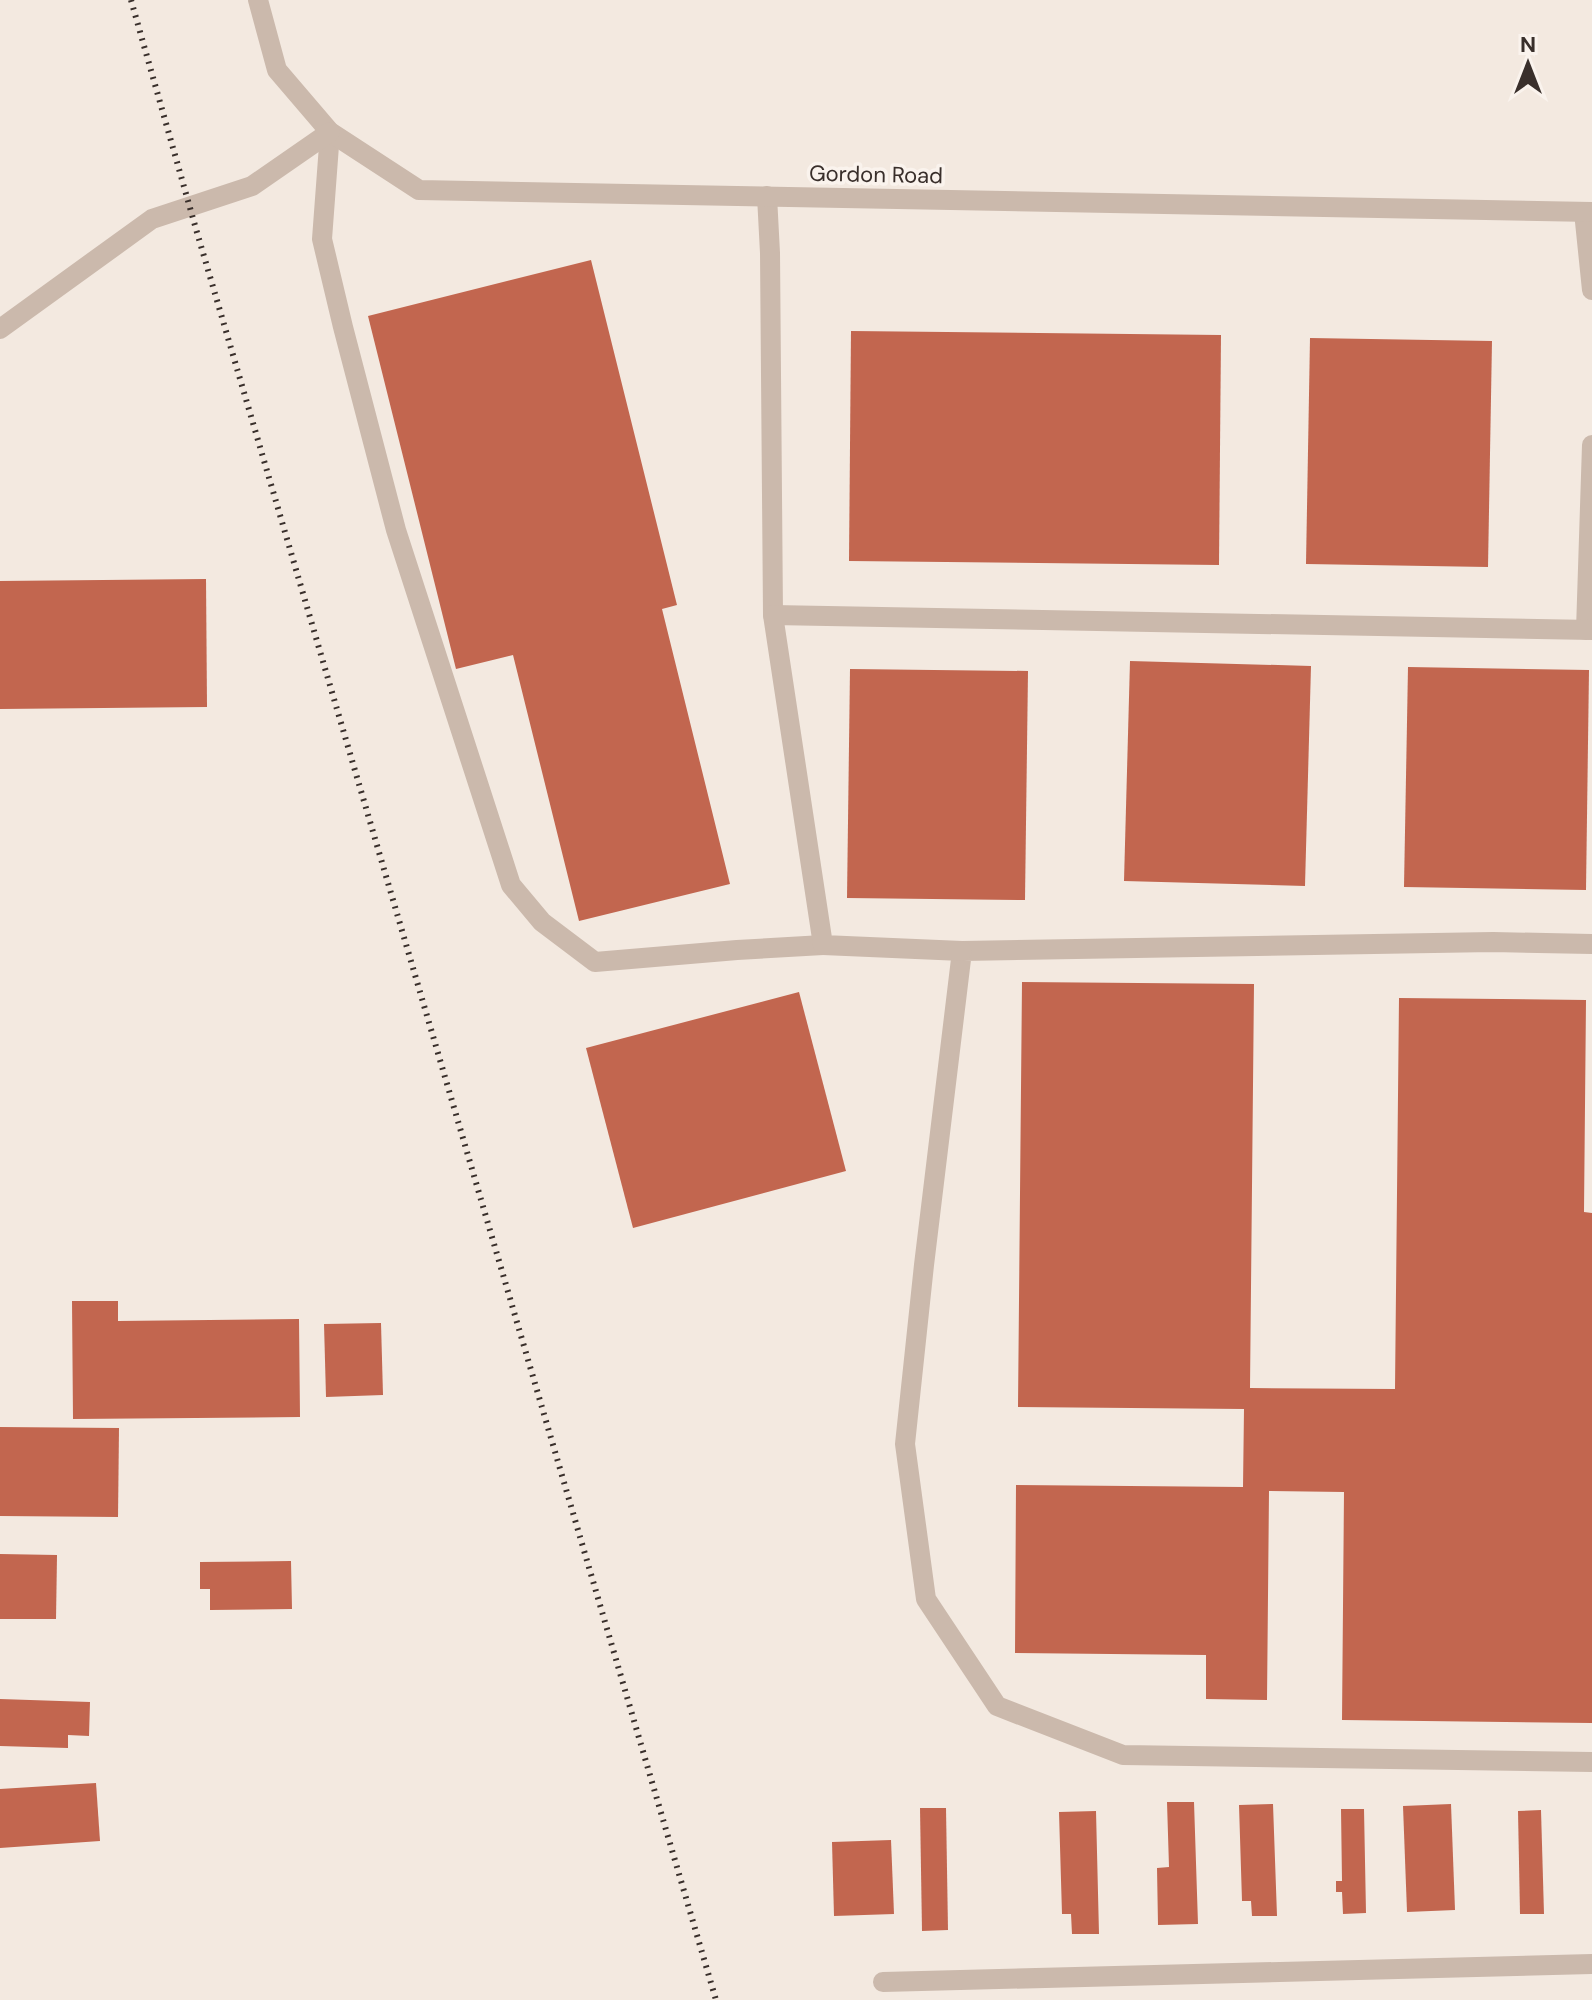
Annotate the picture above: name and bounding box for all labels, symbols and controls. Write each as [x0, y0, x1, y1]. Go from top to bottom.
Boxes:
north arrow [1488, 24, 1568, 104]
text: N [1520, 30, 1536, 59]
street label: Gordon Road [809, 159, 943, 190]

